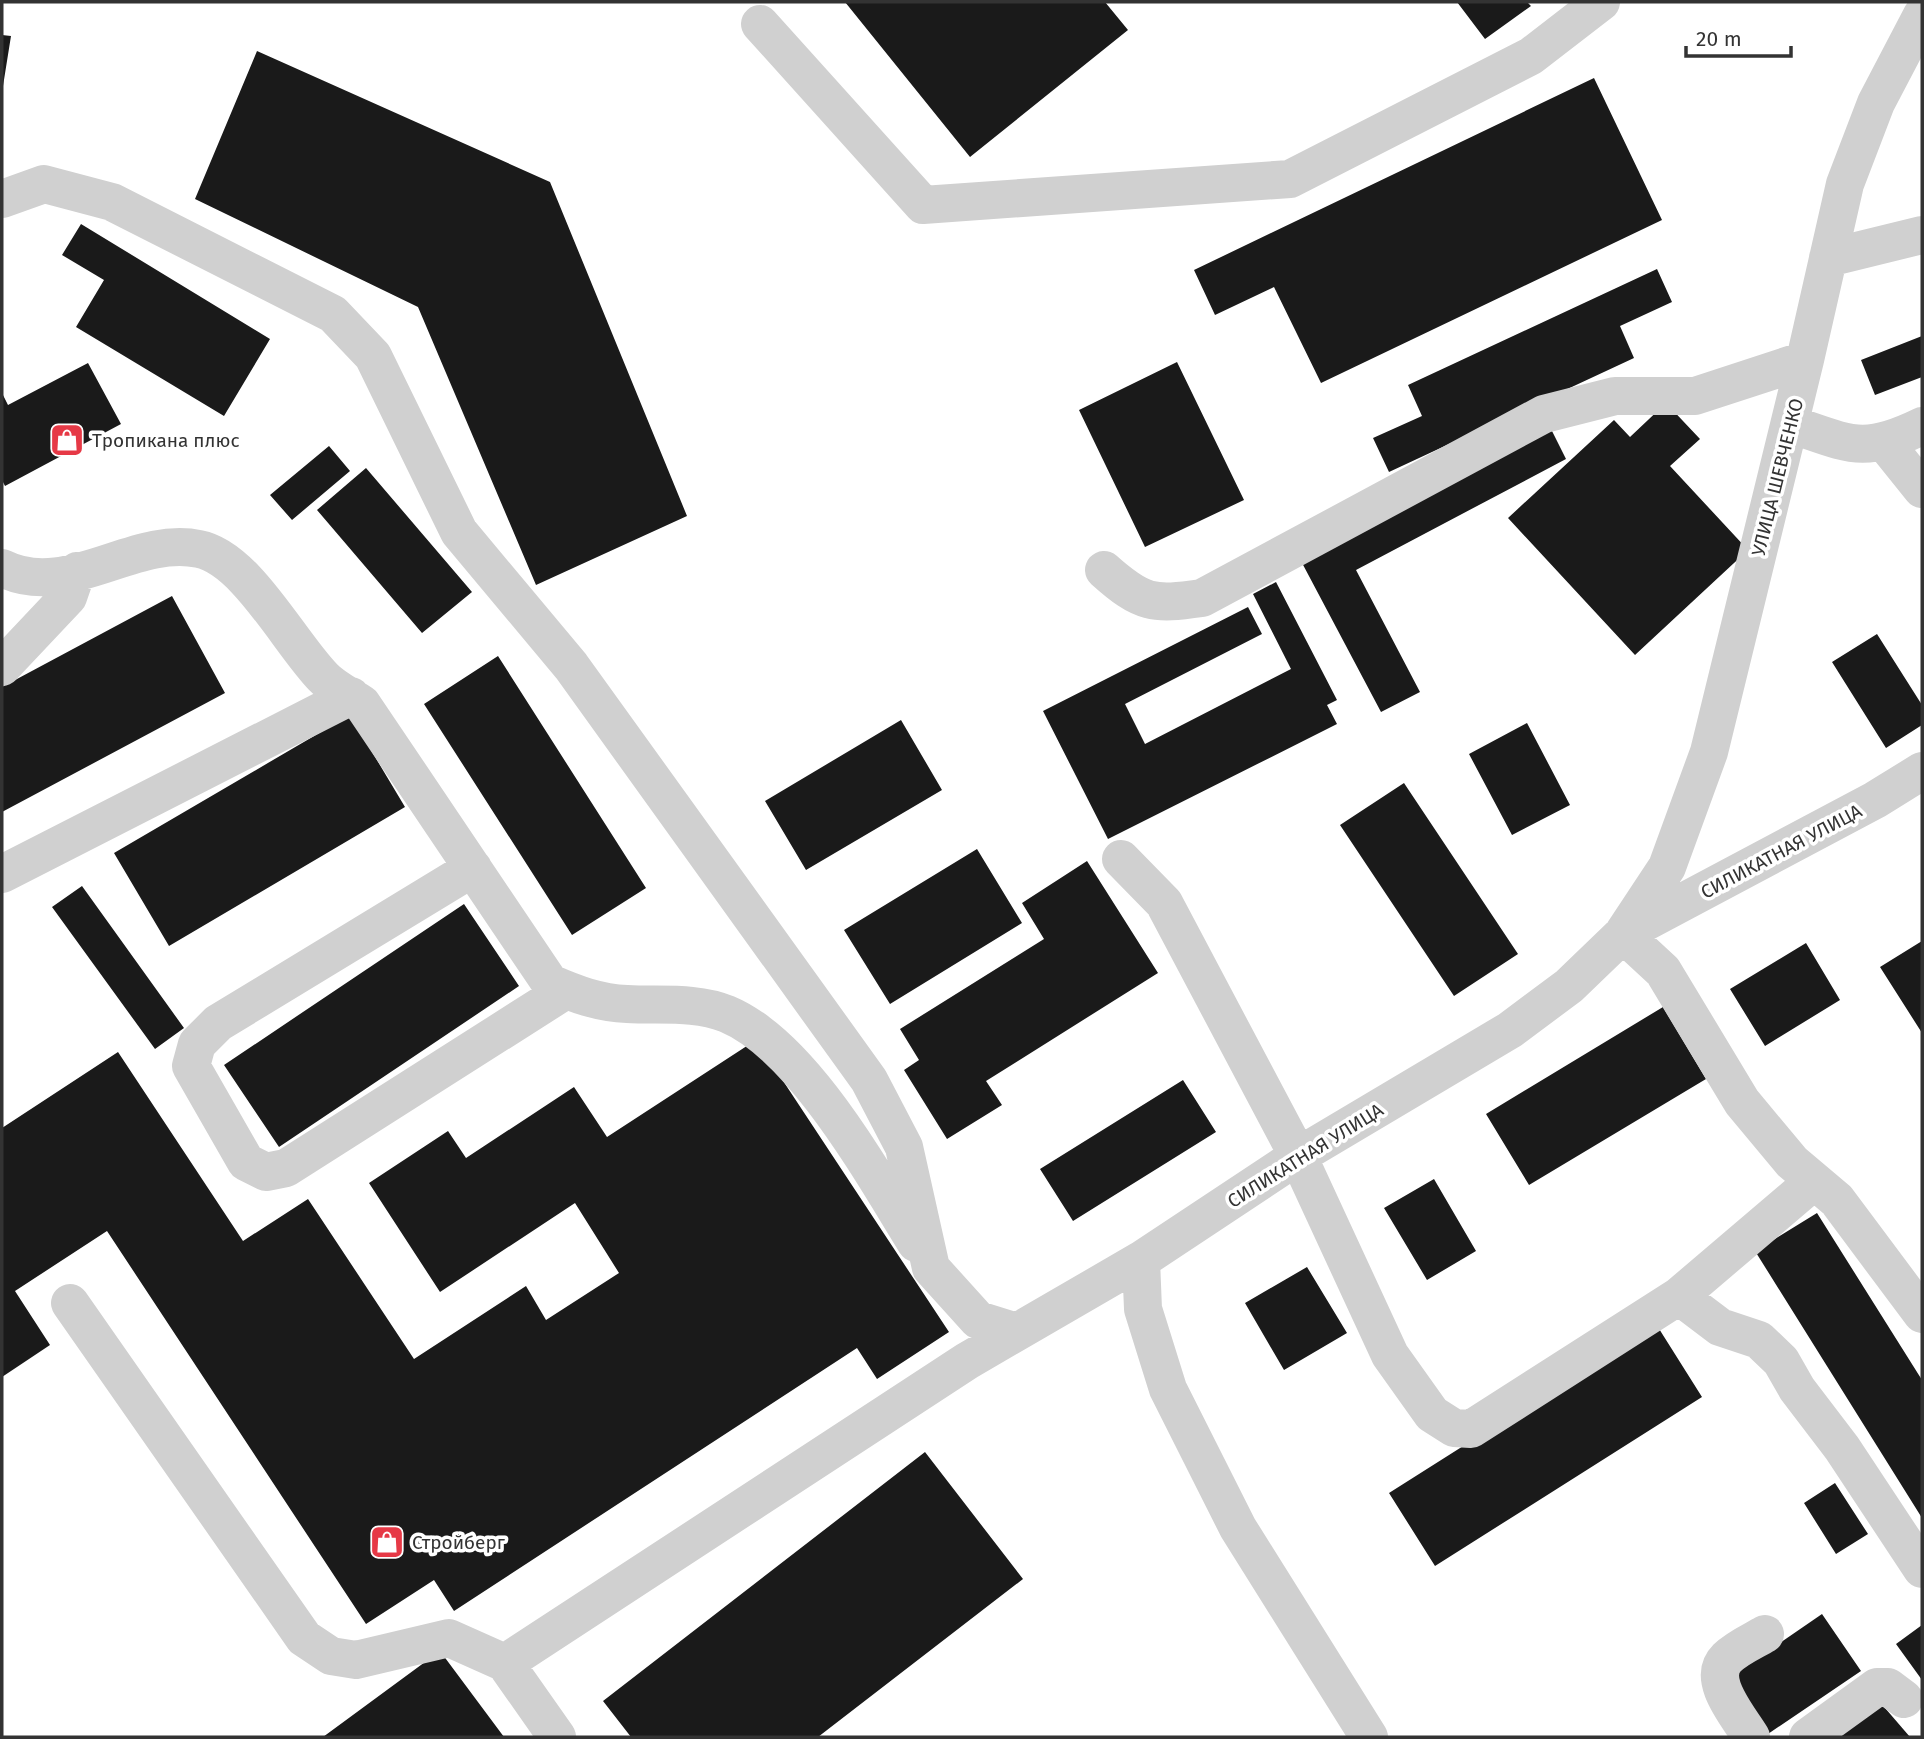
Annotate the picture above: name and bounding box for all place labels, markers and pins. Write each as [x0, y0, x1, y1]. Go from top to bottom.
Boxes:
shop icon: Тропикана плюс [48, 421, 86, 459]
place label: Тропикана плюс [92, 429, 240, 452]
shop icon: Стройберг [368, 1523, 406, 1561]
place label: Стройберг [412, 1531, 506, 1554]

